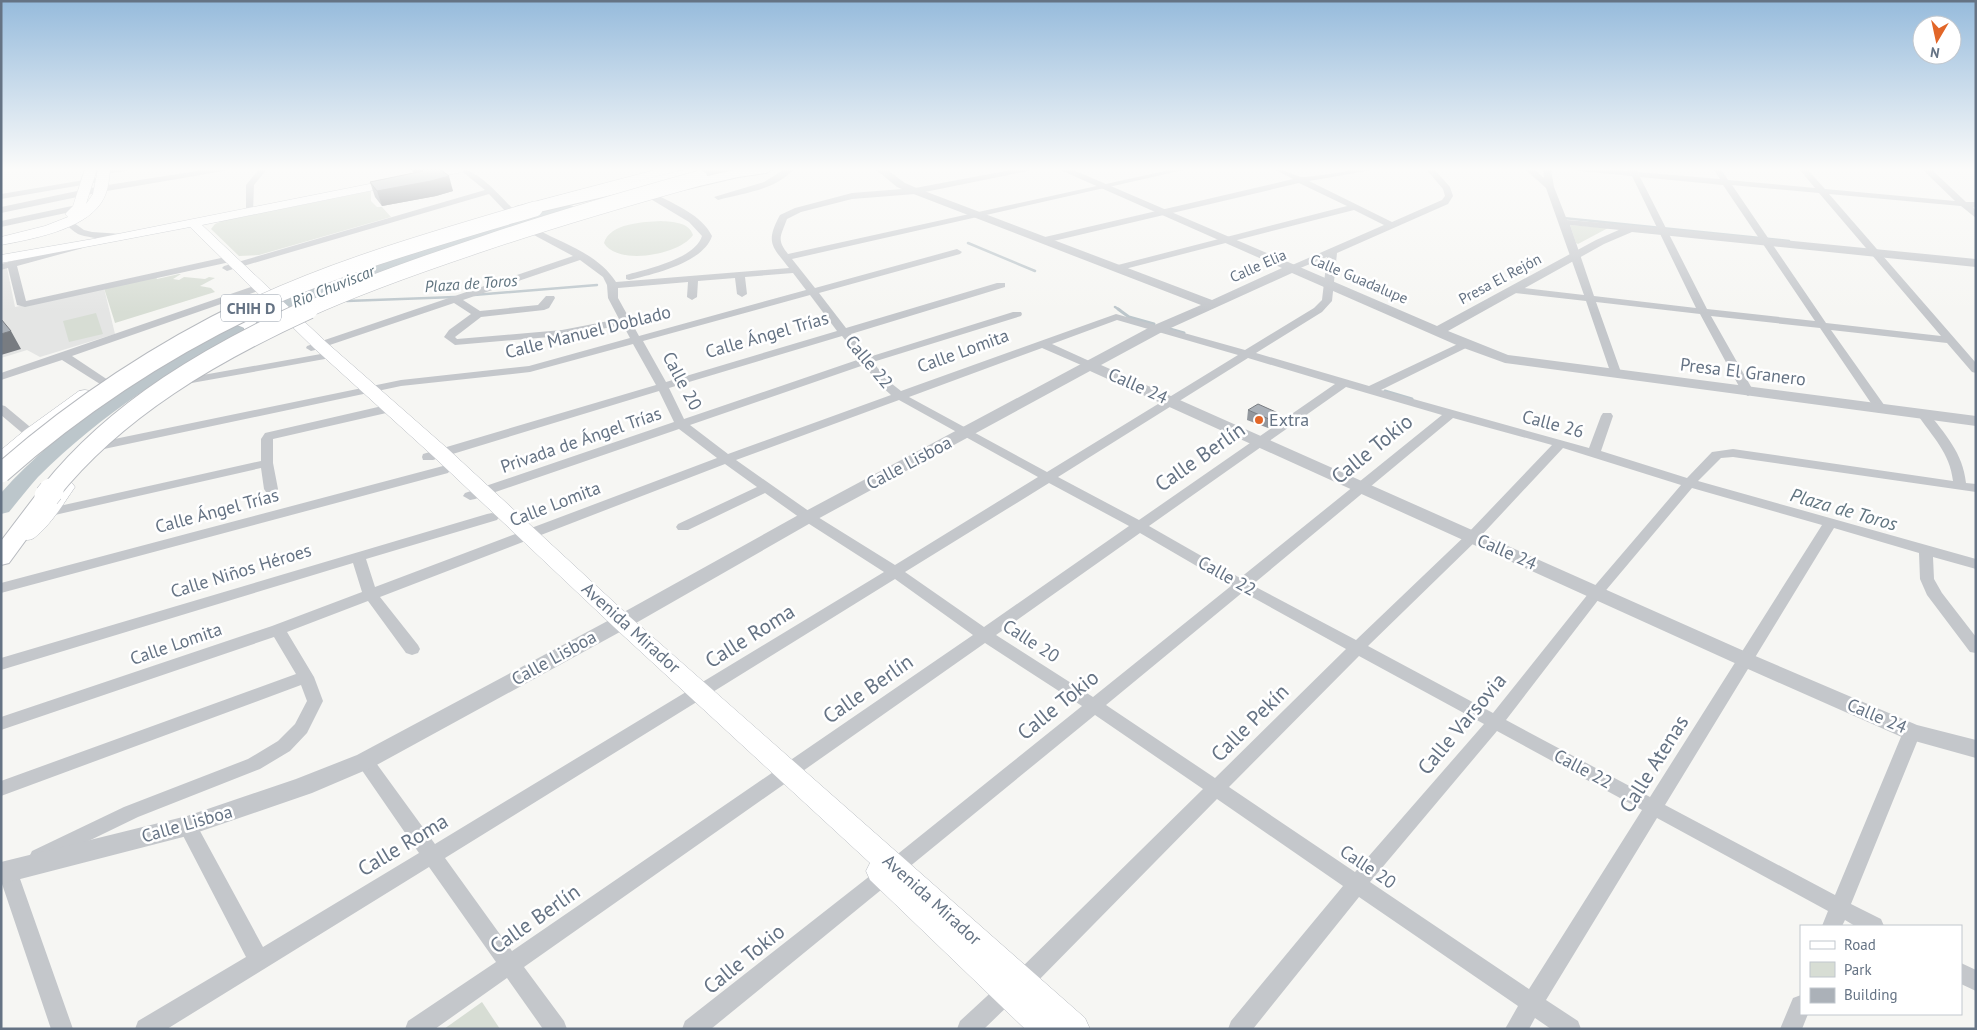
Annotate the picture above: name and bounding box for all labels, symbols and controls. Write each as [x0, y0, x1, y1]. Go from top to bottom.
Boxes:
north arrow [1912, 15, 1962, 65]
text: N [1929, 43, 1941, 62]
street label: Calle Elia [1227, 245, 1289, 286]
street label: Calle Guadalupe [1307, 249, 1411, 308]
street label: Presa El Rejón [1455, 249, 1544, 308]
water label: Rio Chuviscar [289, 260, 379, 312]
water label: Plaza de Toros [424, 270, 519, 296]
road number: CHIH D [221, 294, 281, 322]
street label: Calle Manuel Doblado [503, 300, 673, 363]
street label: Calle Ángel Trías [703, 306, 831, 363]
street label: Calle Lomita [914, 323, 1012, 378]
street label: Calle 22 [840, 330, 898, 393]
street label: Calle 20 [658, 348, 707, 414]
street label: Presa El Granero [1679, 352, 1807, 391]
street label: Calle 24 [1105, 362, 1172, 409]
street label: Privada de Ángel Trías [497, 401, 664, 478]
street label: Calle 26 [1520, 404, 1587, 443]
place label: Extra [1269, 408, 1309, 431]
street label: Calle Tokio [1325, 408, 1418, 490]
marker: Extra [1253, 414, 1265, 426]
street label: Calle Berlín [1149, 416, 1250, 497]
street label: Calle Lisboa [862, 430, 955, 495]
street label: Calle Lomita [506, 476, 604, 531]
water label: Plaza de Toros [1788, 482, 1901, 536]
street label: Calle Ángel Trías [153, 483, 281, 538]
street label: Calle 24 [1474, 528, 1541, 575]
street label: Calle Niños Héroes [168, 538, 314, 603]
street label: Calle 22 [1194, 550, 1260, 601]
street label: Avenida Mirador [577, 577, 686, 678]
street label: Calle Roma [700, 597, 800, 674]
street label: Calle 20 [999, 614, 1064, 667]
street label: Calle Lomita [127, 617, 225, 670]
street label: Calle Lisboa [507, 625, 600, 690]
street label: Calle Berlín [817, 648, 918, 729]
street label: Calle Tokio [1011, 664, 1104, 746]
street label: Calle Varsovia [1411, 667, 1512, 780]
street label: Calle Pekín [1205, 678, 1294, 767]
street label: Calle 24 [1844, 693, 1911, 739]
street label: Calle Atenas [1613, 710, 1694, 818]
street label: Calle 22 [1550, 744, 1616, 793]
street label: Calle Lisboa [139, 800, 235, 847]
street label: Calle Roma [353, 807, 453, 882]
street label: Calle 20 [1336, 839, 1401, 894]
street label: Avenida Mirador [878, 849, 987, 950]
street label: Calle Berlín [484, 878, 585, 959]
street label: Calle Tokio [697, 918, 790, 1000]
legend [1800, 925, 1962, 1015]
text: Road [1844, 935, 1876, 954]
text: Park [1844, 960, 1872, 979]
text: Building [1844, 985, 1898, 1004]

